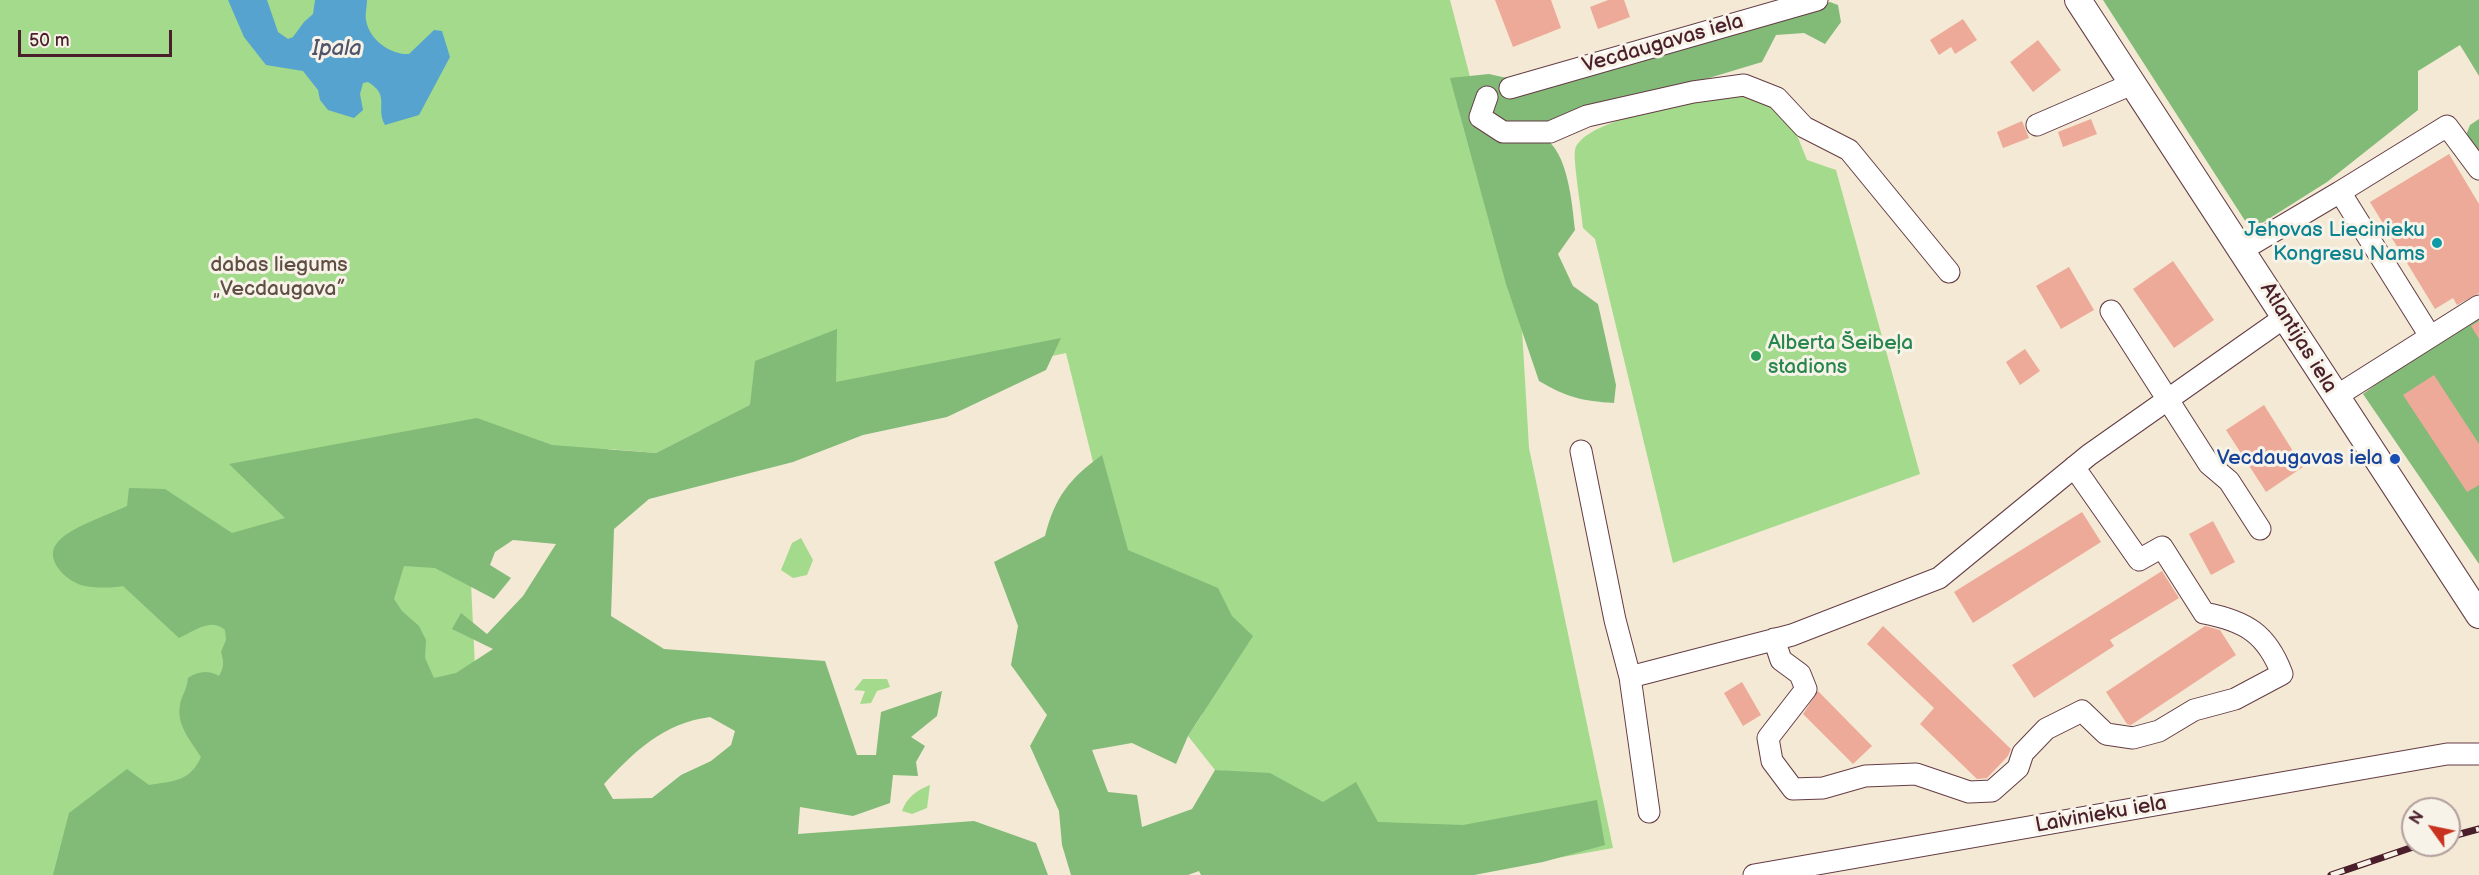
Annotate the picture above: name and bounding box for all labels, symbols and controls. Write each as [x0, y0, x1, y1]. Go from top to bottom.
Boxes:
street label: Vecdaugavas iela [1580, 9, 1746, 79]
scale bar [21, 18, 176, 56]
text: 50 m [29, 30, 70, 51]
water label: Ipala [312, 36, 362, 62]
place label: Jehovas Liecinieku Kongresu Nams [2244, 218, 2425, 268]
marker: Jehovas Liecinieku Kongresu Nams [2430, 236, 2444, 250]
park label: dabas liegums „Vecdaugava” [210, 253, 348, 303]
street label: Atlantijas iela [2254, 278, 2342, 398]
place label: Alberta Šeibeļa stadions [1768, 331, 1913, 381]
marker: Alberta Šeibeļa stadions [1749, 349, 1763, 363]
place label: Vecdaugavas iela [2217, 446, 2383, 472]
marker: Vecdaugavas iela [2388, 452, 2402, 466]
street label: Laivinieku iela [2033, 791, 2169, 839]
north arrow [2401, 797, 2461, 857]
text: N [2406, 808, 2428, 828]

